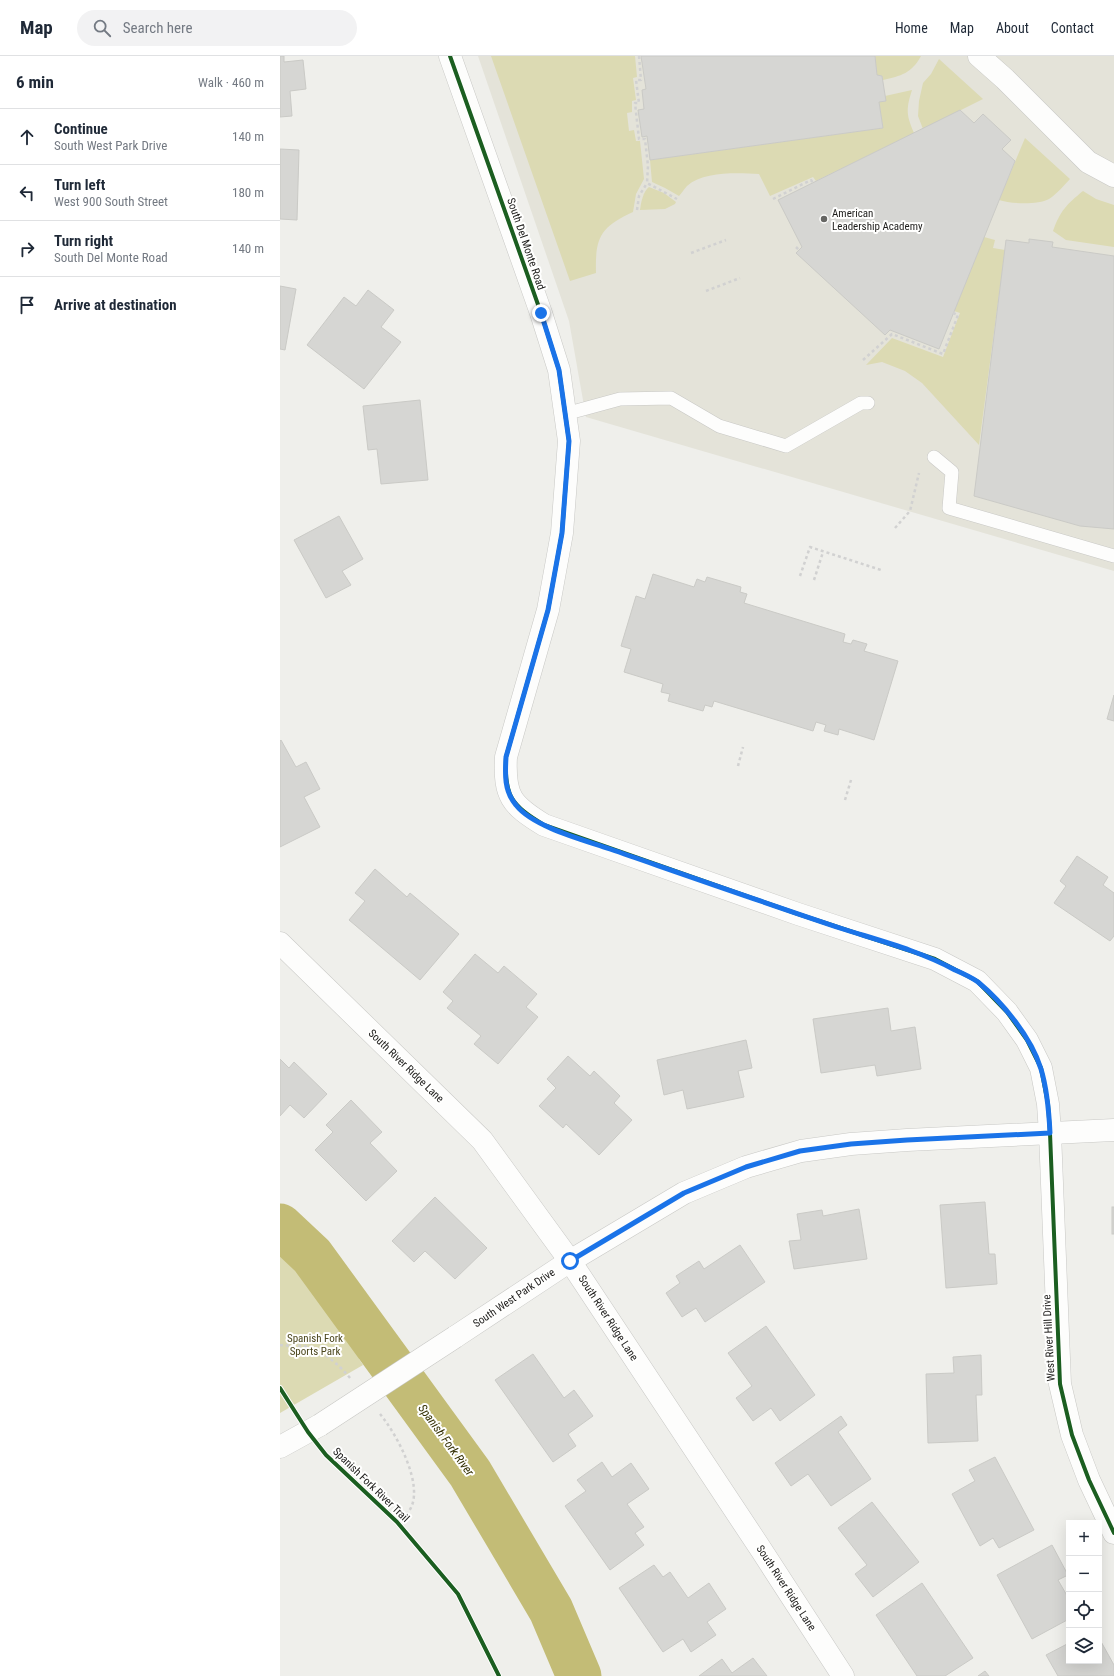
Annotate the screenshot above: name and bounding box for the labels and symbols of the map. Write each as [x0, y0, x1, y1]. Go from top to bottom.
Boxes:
street label: South Del Monte Road [504, 196, 548, 292]
place label: American Leadership Academy [832, 207, 923, 233]
marker: American Leadership Academy [819, 214, 829, 224]
route end [532, 304, 550, 322]
street label: South River Ridge Lane [366, 1027, 446, 1105]
route start [561, 1252, 579, 1270]
street label: South West Park Drive [471, 1266, 557, 1330]
street label: South River Ridge Lane [575, 1273, 641, 1363]
street label: West River Hill Drive [1040, 1294, 1058, 1382]
park label: Spanish Fork Sports Park [287, 1332, 343, 1358]
water label: Spanish Fork River [415, 1402, 477, 1479]
street label: Spanish Fork River Trail [330, 1445, 412, 1525]
street label: South River Ridge Lane [753, 1543, 819, 1633]

